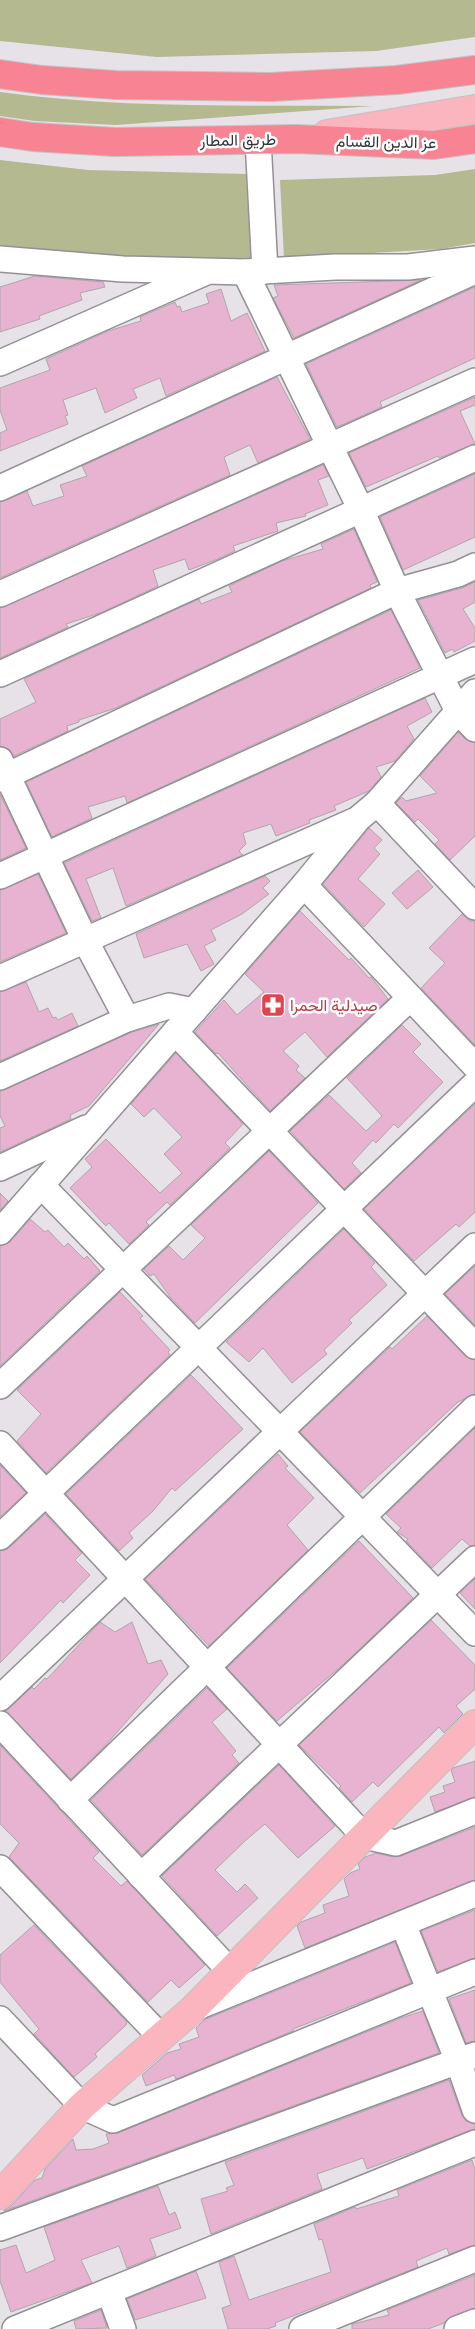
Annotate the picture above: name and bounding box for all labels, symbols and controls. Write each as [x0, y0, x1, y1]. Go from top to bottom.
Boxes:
street label: طريق المطار [199, 129, 276, 151]
street label: عز الدين القسام [336, 131, 436, 153]
pharmacy icon: صيدلية الحمرا [260, 992, 286, 1018]
place label: صيدلية الحمرا [290, 995, 378, 1016]

